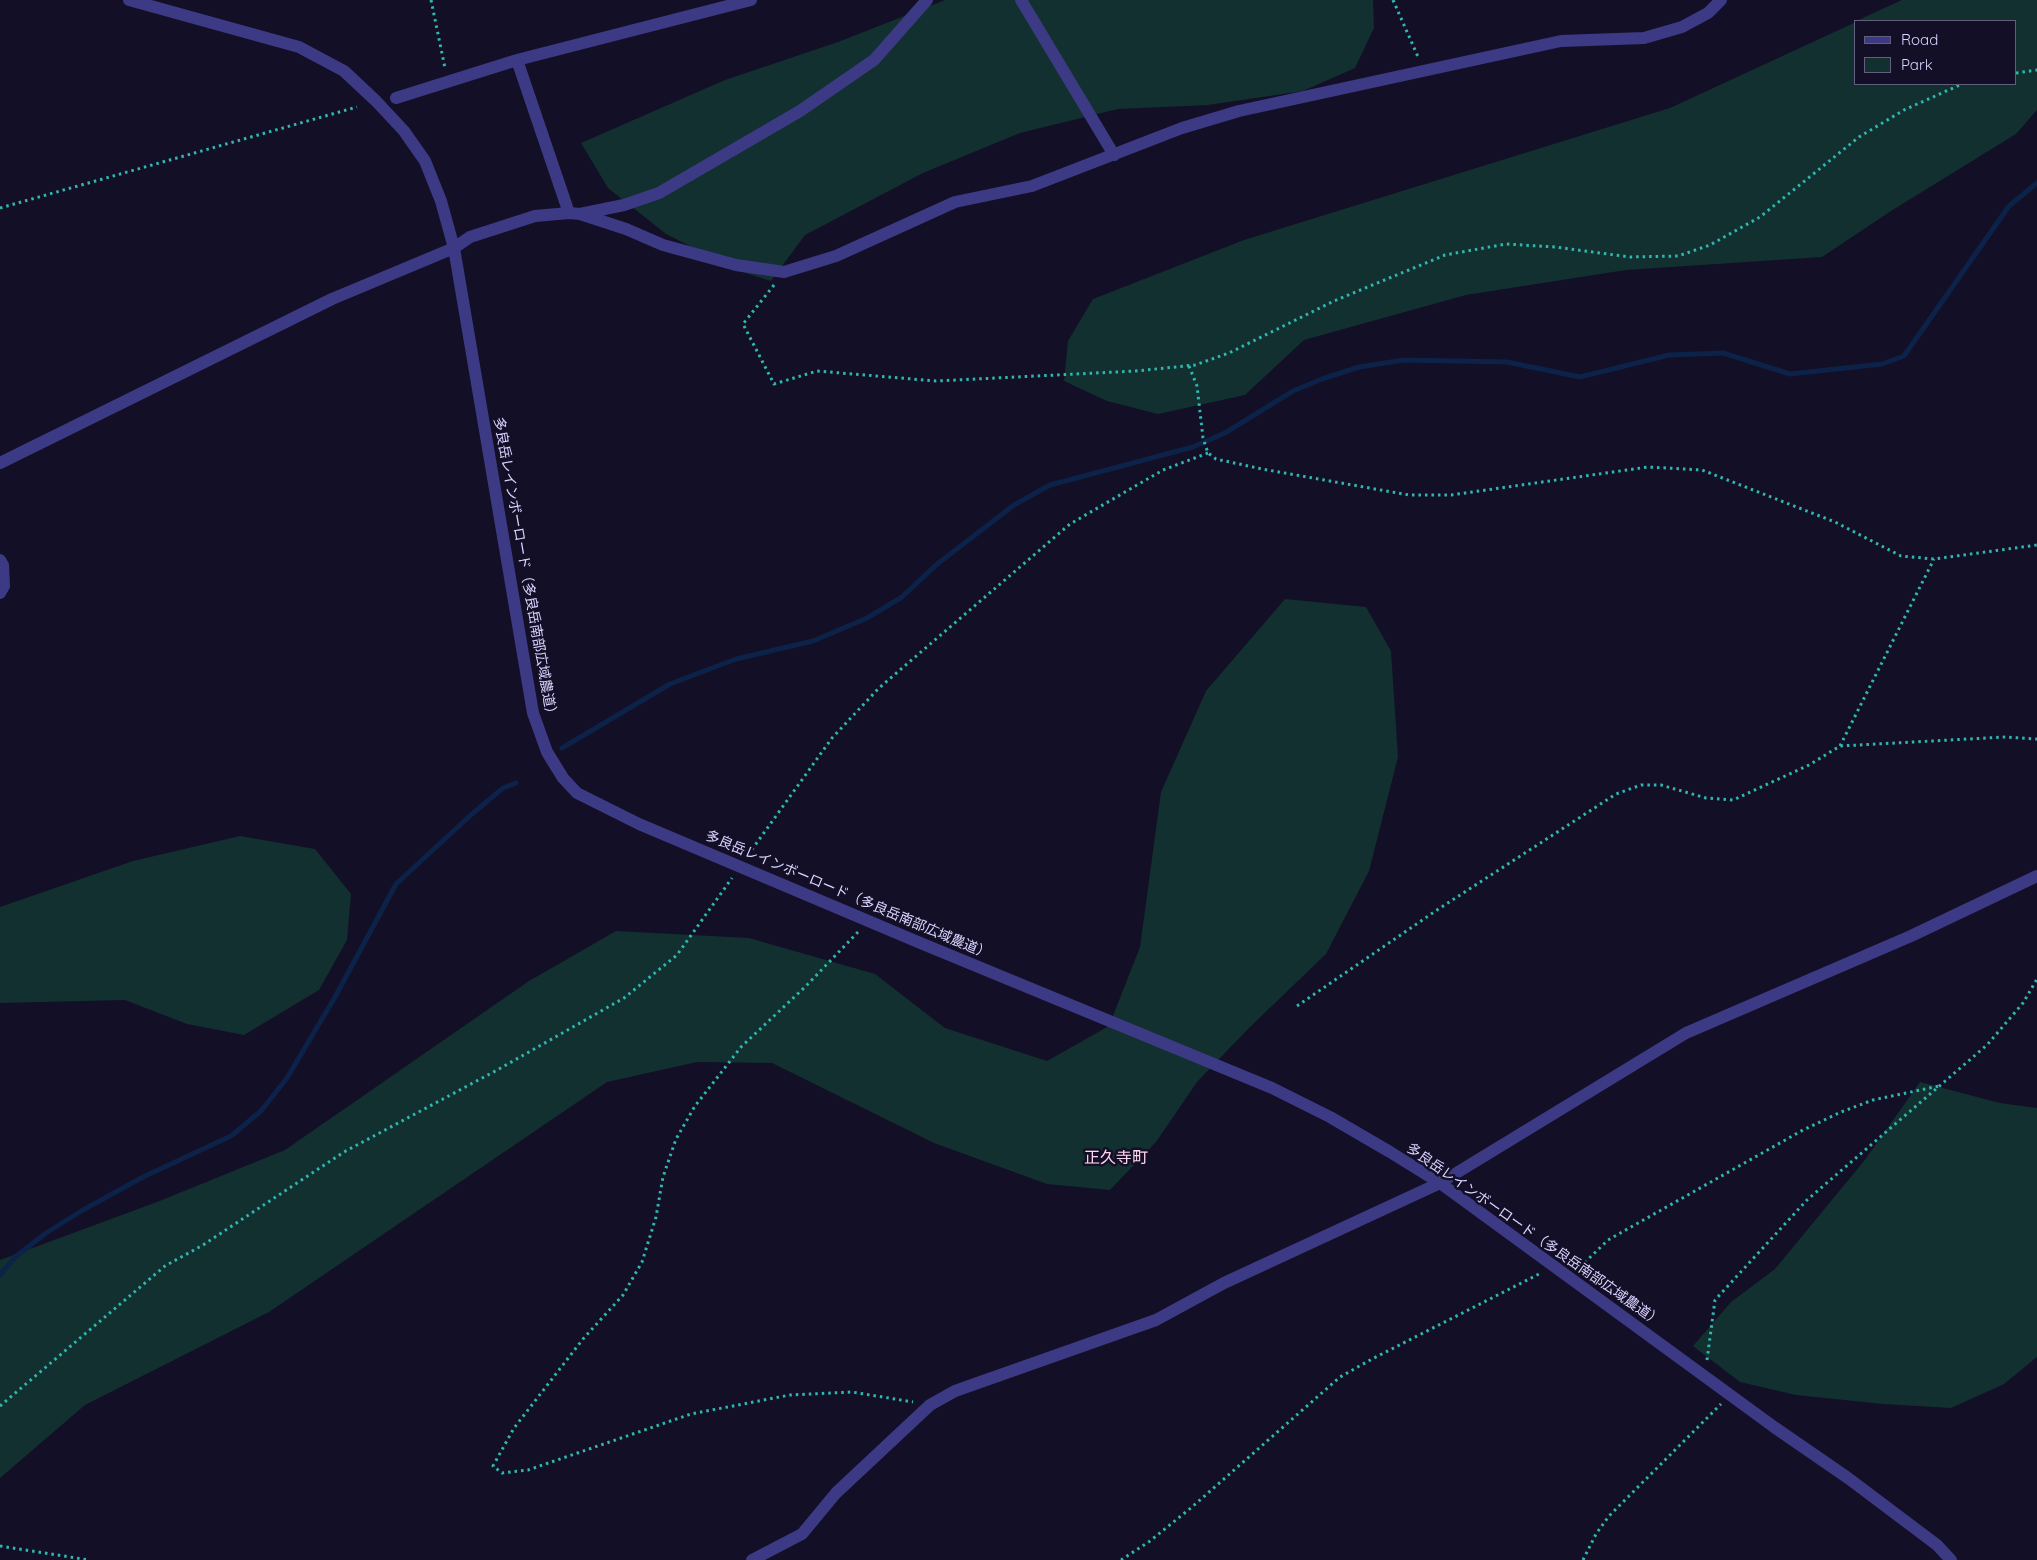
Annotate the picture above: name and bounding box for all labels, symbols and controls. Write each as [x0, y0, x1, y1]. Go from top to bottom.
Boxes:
legend [1854, 20, 2017, 85]
text: Road [1901, 30, 1938, 49]
text: Park [1901, 55, 1933, 74]
street label: 多良岳レインボーロード（多良岳南部広域農道） [490, 416, 560, 722]
street label: 多良岳レインボーロード（多良岳南部広域農道） [703, 827, 993, 963]
street label: 多良岳レインボーロード（多良岳南部広域農道） [1403, 1140, 1665, 1330]
district label: 正久寺町 [1084, 1148, 1148, 1168]

